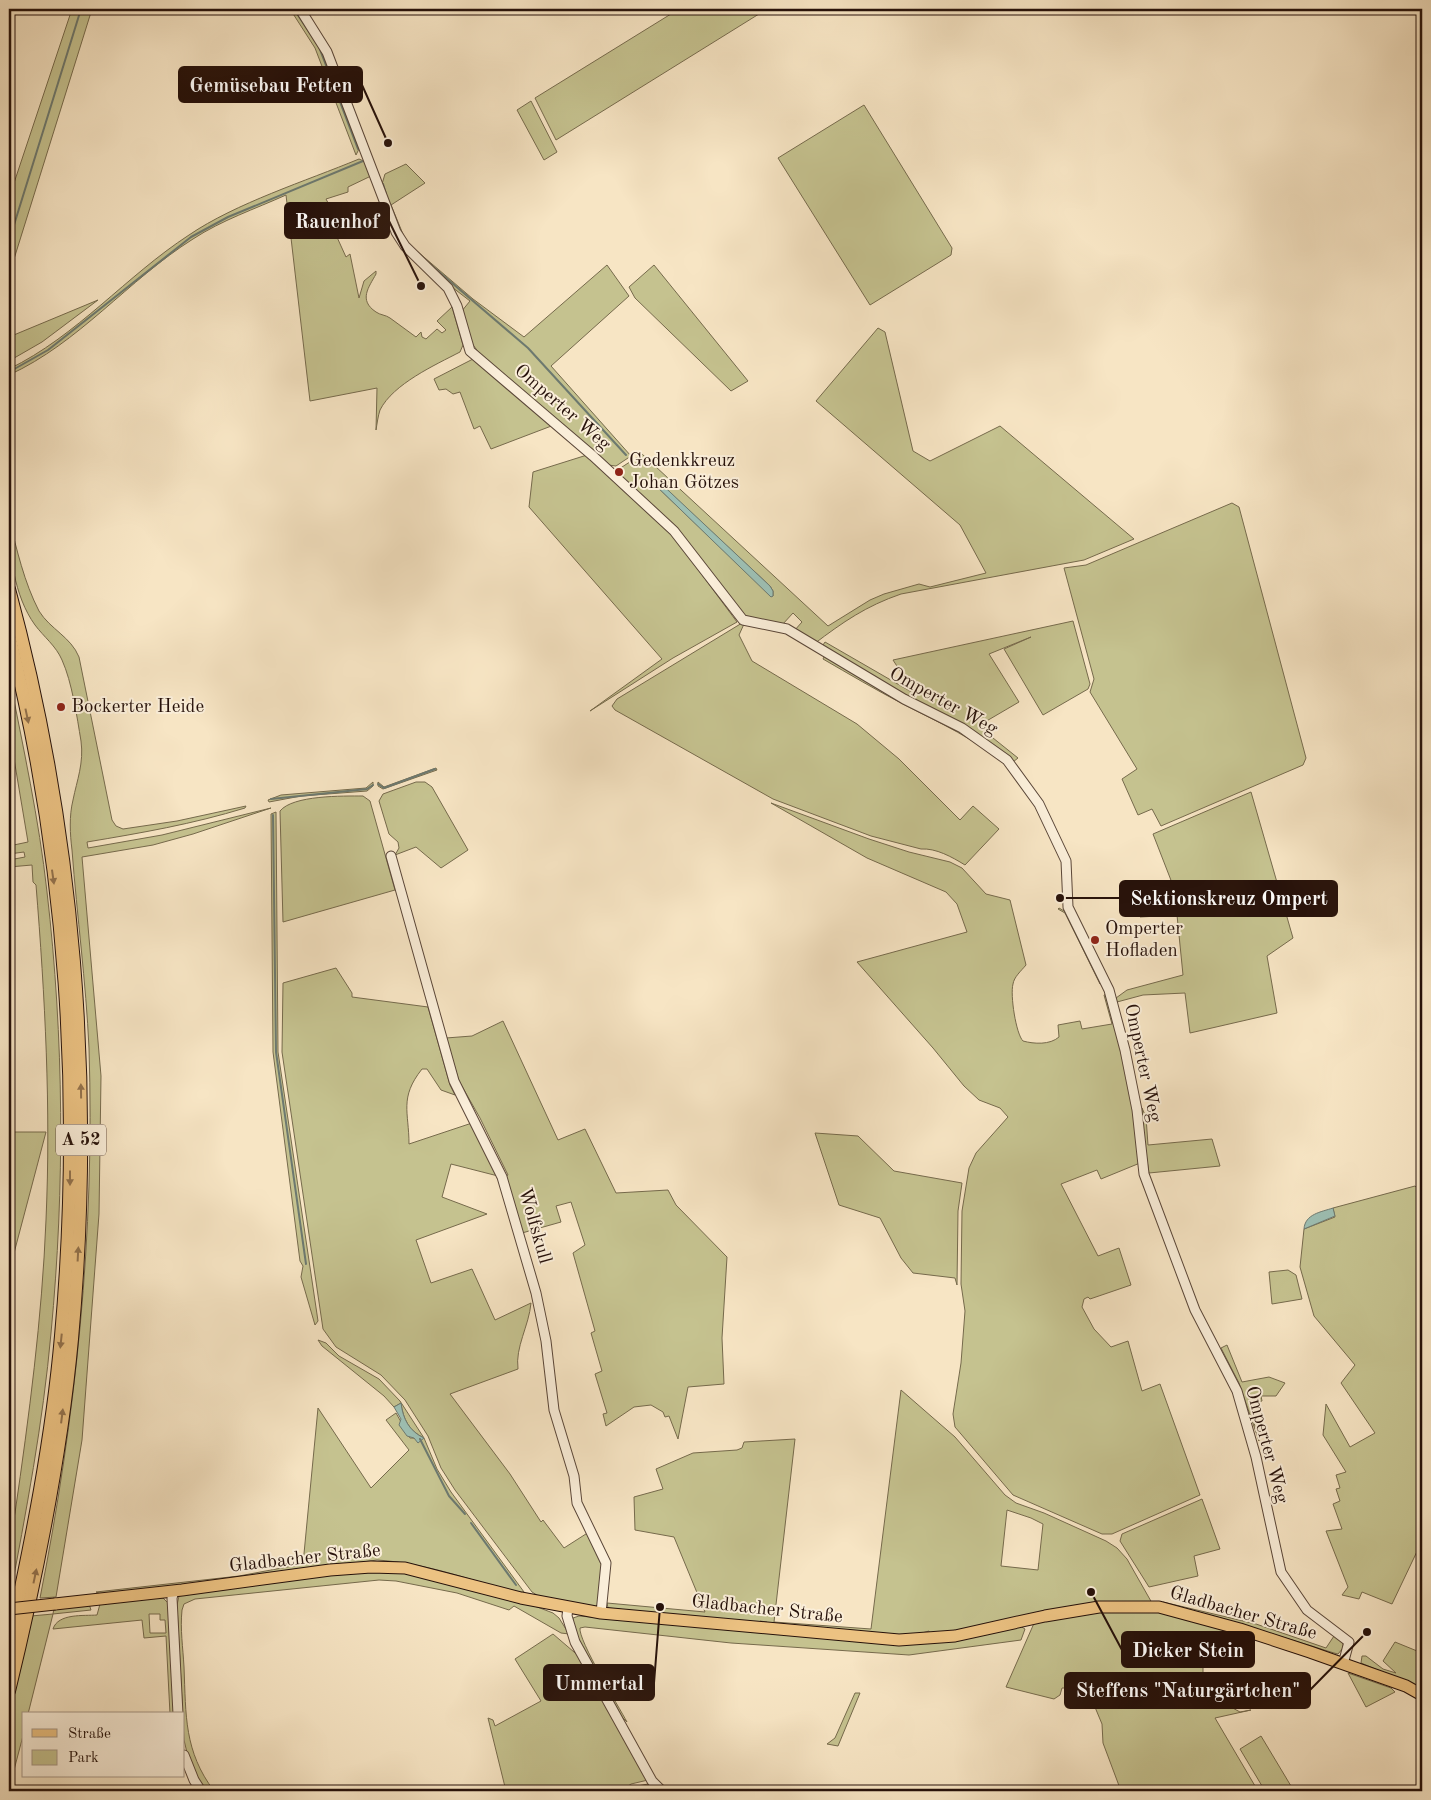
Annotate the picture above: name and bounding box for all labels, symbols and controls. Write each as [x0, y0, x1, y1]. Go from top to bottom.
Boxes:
callout: Gemüsebau Fetten [179, 67, 362, 102]
text: Gemüsebau Fetten [189, 77, 353, 97]
callout: Rauenhof [285, 203, 389, 238]
text: Rauenhof [295, 213, 381, 233]
street label: Omperter Weg [510, 361, 614, 455]
place label: Gedenkkreuz Johan Götzes [629, 452, 739, 493]
marker: Gedenkkreuz Johan Götzes [613, 466, 625, 478]
street label: Omperter Weg [886, 664, 1001, 740]
place label: Bockerter Heide [71, 698, 204, 717]
marker: Bockerter Heide [55, 701, 67, 713]
one-way arrow [23, 709, 31, 724]
one-way arrow [49, 869, 57, 885]
callout: Sektionskreuz Ompert [1120, 881, 1337, 916]
text: Sektionskreuz Ompert [1130, 890, 1328, 910]
place label: Omperter Hofladen [1105, 920, 1183, 961]
marker: Omperter Hofladen [1089, 934, 1101, 946]
street label: Omperter Weg [1120, 1002, 1164, 1125]
one-way arrow [76, 1083, 84, 1099]
road number: A 52 [56, 1124, 106, 1156]
one-way arrow [66, 1171, 74, 1187]
street label: Wolfskull [514, 1186, 554, 1266]
one-way arrow [75, 1246, 83, 1262]
one-way arrow [57, 1333, 65, 1349]
street label: Omperter Weg [1241, 1384, 1291, 1506]
one-way arrow [59, 1407, 67, 1423]
street label: Gladbacher Straße [228, 1542, 382, 1576]
one-way arrow [32, 1567, 40, 1583]
street label: Gladbacher Straße [1167, 1584, 1319, 1644]
street label: Gladbacher Straße [690, 1593, 844, 1627]
callout: Dicker Stein [1122, 1632, 1254, 1667]
text: Dicker Stein [1132, 1642, 1244, 1662]
callout: Ummertal [544, 1665, 654, 1700]
callout: Steffens "Naturgärtchen" [1065, 1673, 1310, 1708]
text: Ummertal [554, 1675, 644, 1695]
text: Steffens "Naturgärtchen" [1076, 1682, 1300, 1702]
legend [22, 1712, 185, 1778]
text: Straße [68, 1727, 111, 1742]
text: Park [68, 1751, 99, 1766]

